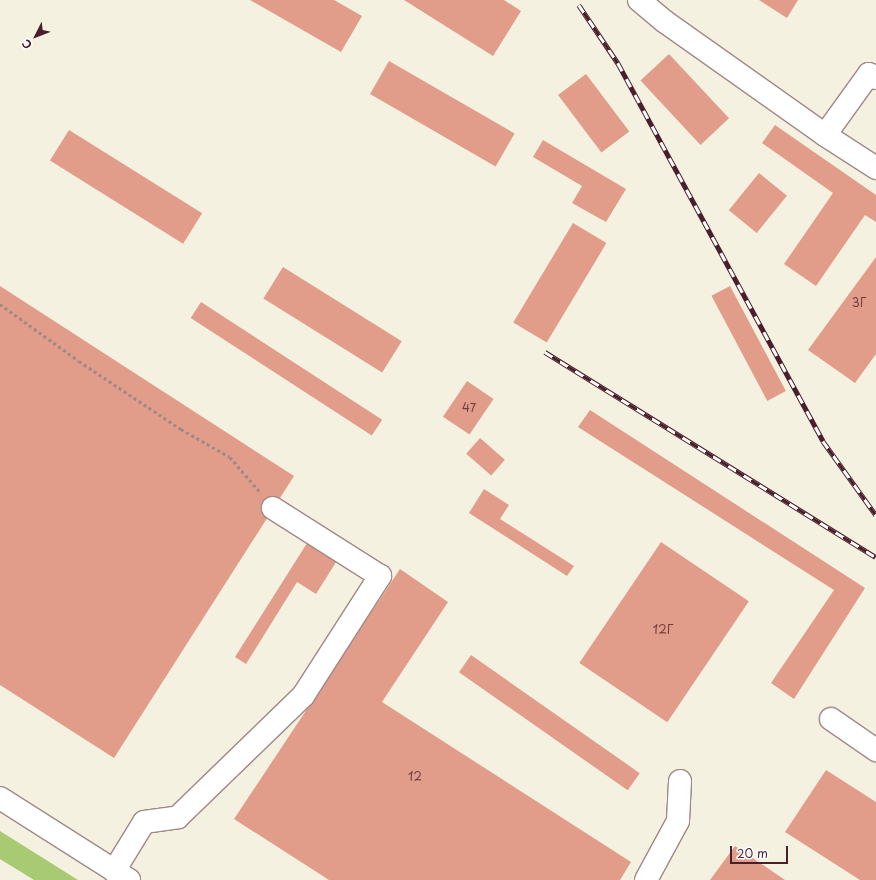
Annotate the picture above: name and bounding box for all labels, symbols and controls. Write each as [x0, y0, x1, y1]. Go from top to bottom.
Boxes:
north arrow [16, 16, 56, 56]
text: С [18, 36, 36, 53]
house number: 3Г [852, 296, 866, 310]
house number: 47 [462, 401, 476, 415]
house number: 12Г [653, 623, 673, 637]
house number: 12 [408, 770, 422, 784]
scale bar [732, 838, 790, 864]
text: 20 m [737, 844, 768, 862]

